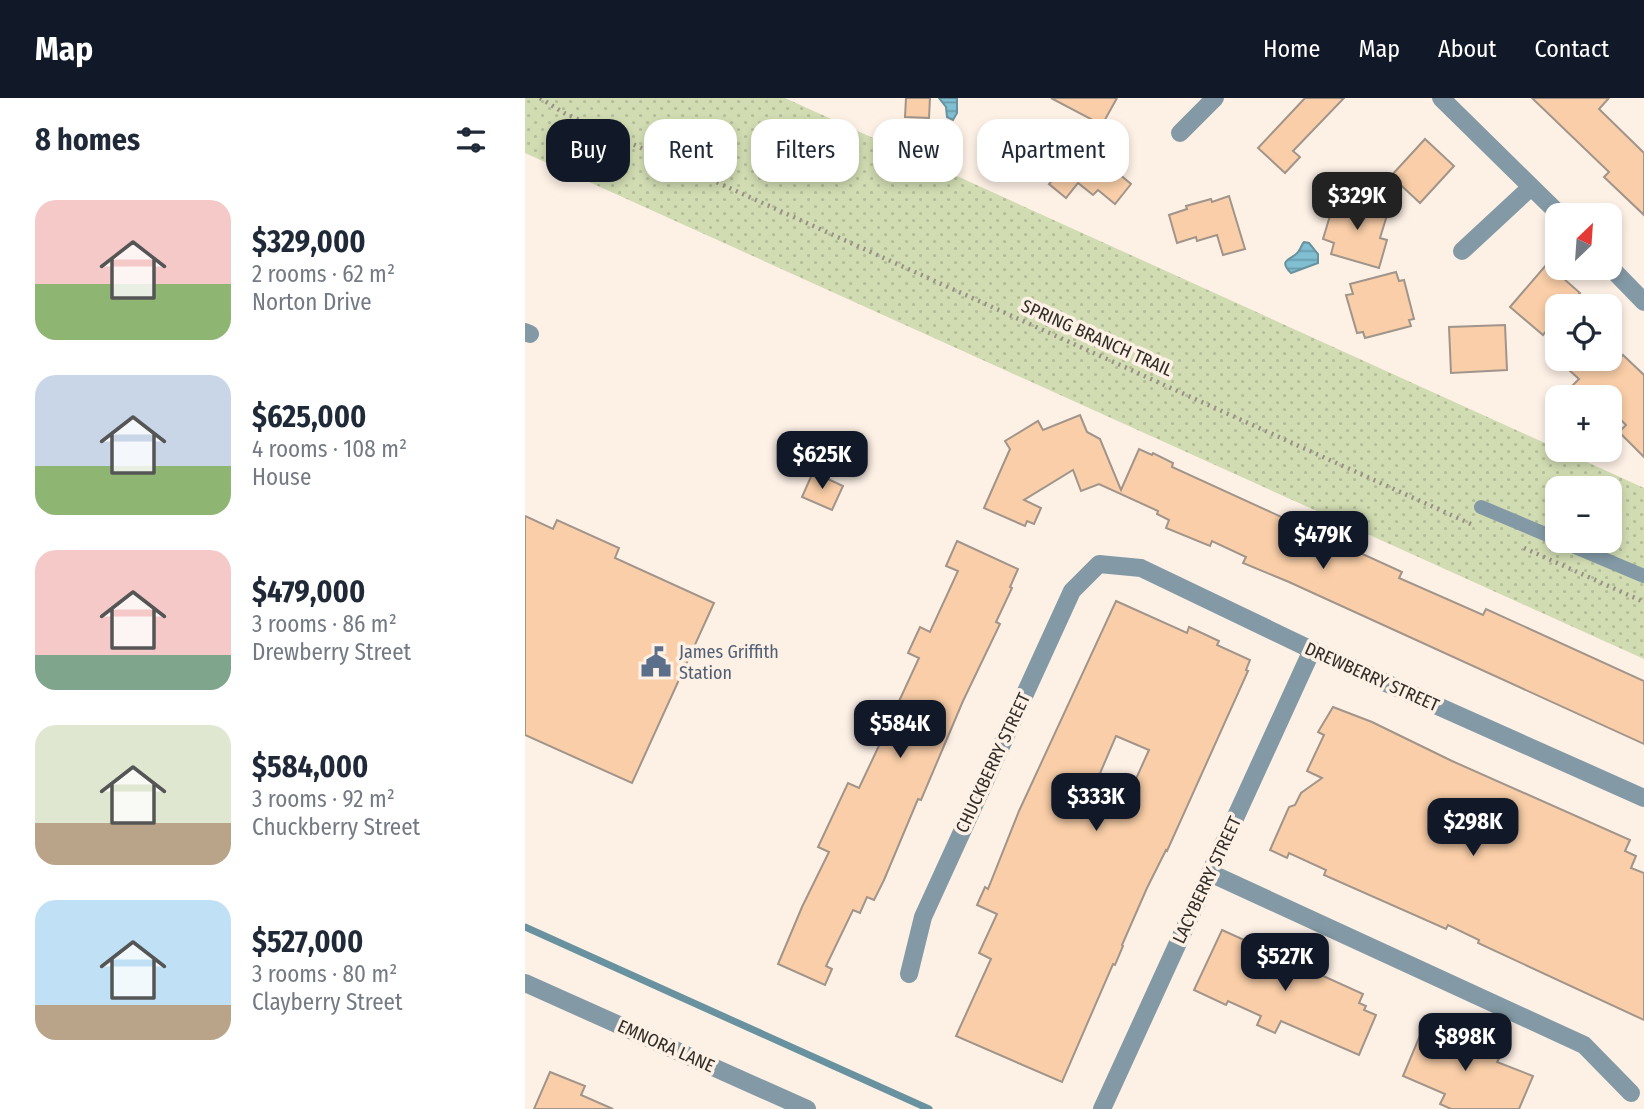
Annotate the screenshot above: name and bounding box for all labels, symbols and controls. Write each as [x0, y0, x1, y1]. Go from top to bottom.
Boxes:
text: Map [35, 29, 93, 69]
text: Home [1263, 35, 1320, 63]
text: Map [1358, 35, 1400, 63]
text: About [1438, 35, 1496, 63]
text: Contact [1534, 35, 1609, 63]
chip: Buy [546, 119, 630, 182]
chip: Rent [644, 119, 737, 182]
chip: Filters [751, 119, 859, 182]
chip: New [873, 119, 963, 182]
chip: Apartment [977, 119, 1129, 182]
icon: filters [452, 121, 490, 159]
text: 8 homes [35, 122, 140, 158]
pin: $329K [1308, 172, 1406, 232]
text: $329K [1328, 181, 1386, 209]
north arrow [1545, 203, 1622, 280]
map controls [1545, 203, 1622, 553]
text: $329,000 [252, 224, 366, 260]
icon: home [91, 228, 175, 312]
text: 2 rooms · 62 m² [252, 260, 395, 288]
text: Norton Drive [252, 288, 372, 316]
button: locate [1545, 294, 1622, 371]
street label: SPRING BRANCH TRAIL [1018, 295, 1176, 381]
button: + [1545, 385, 1622, 462]
text: $625,000 [252, 399, 366, 435]
icon: home [91, 403, 175, 487]
pin: $625K [773, 432, 871, 491]
text: 4 rooms · 108 m² [252, 435, 407, 463]
text: $625K [793, 440, 851, 468]
text: House [252, 463, 311, 491]
button: − [1545, 476, 1622, 553]
pin: $479K [1274, 512, 1372, 571]
text: $479K [1294, 520, 1352, 548]
text: $479,000 [252, 574, 365, 610]
icon: home [91, 578, 175, 662]
text: 3 rooms · 86 m² [252, 610, 397, 638]
text: Drewberry Street [252, 638, 411, 666]
street label: DREWBERRY STREET [1301, 638, 1443, 717]
place label: James Griffith Station [679, 641, 779, 684]
public building icon: James Griffith Station [639, 645, 673, 679]
street label: CHUCKBERRY STREET [951, 689, 1035, 836]
pin: $584K [851, 700, 949, 760]
text: $584K [870, 709, 930, 737]
text: $584,000 [252, 749, 368, 785]
icon: home [91, 753, 175, 837]
pin: $333K [1047, 774, 1145, 833]
text: $333K [1067, 782, 1125, 810]
text: 3 rooms · 92 m² [252, 785, 395, 813]
pin: $298K [1424, 798, 1522, 858]
text: $298K [1443, 807, 1503, 835]
street label: LACYBERRY STREET [1168, 812, 1246, 947]
text: Chuckberry Street [252, 813, 420, 841]
text: $527,000 [252, 924, 363, 960]
icon: home [91, 928, 175, 1012]
pin: $527K [1236, 934, 1334, 993]
text: $527K [1257, 942, 1313, 970]
text: 3 rooms · 80 m² [252, 960, 397, 988]
text: Clayberry Street [252, 988, 402, 1016]
pin: $898K [1416, 1014, 1514, 1073]
street label: EMNORA LANE [614, 1015, 718, 1077]
text: $898K [1435, 1022, 1495, 1050]

